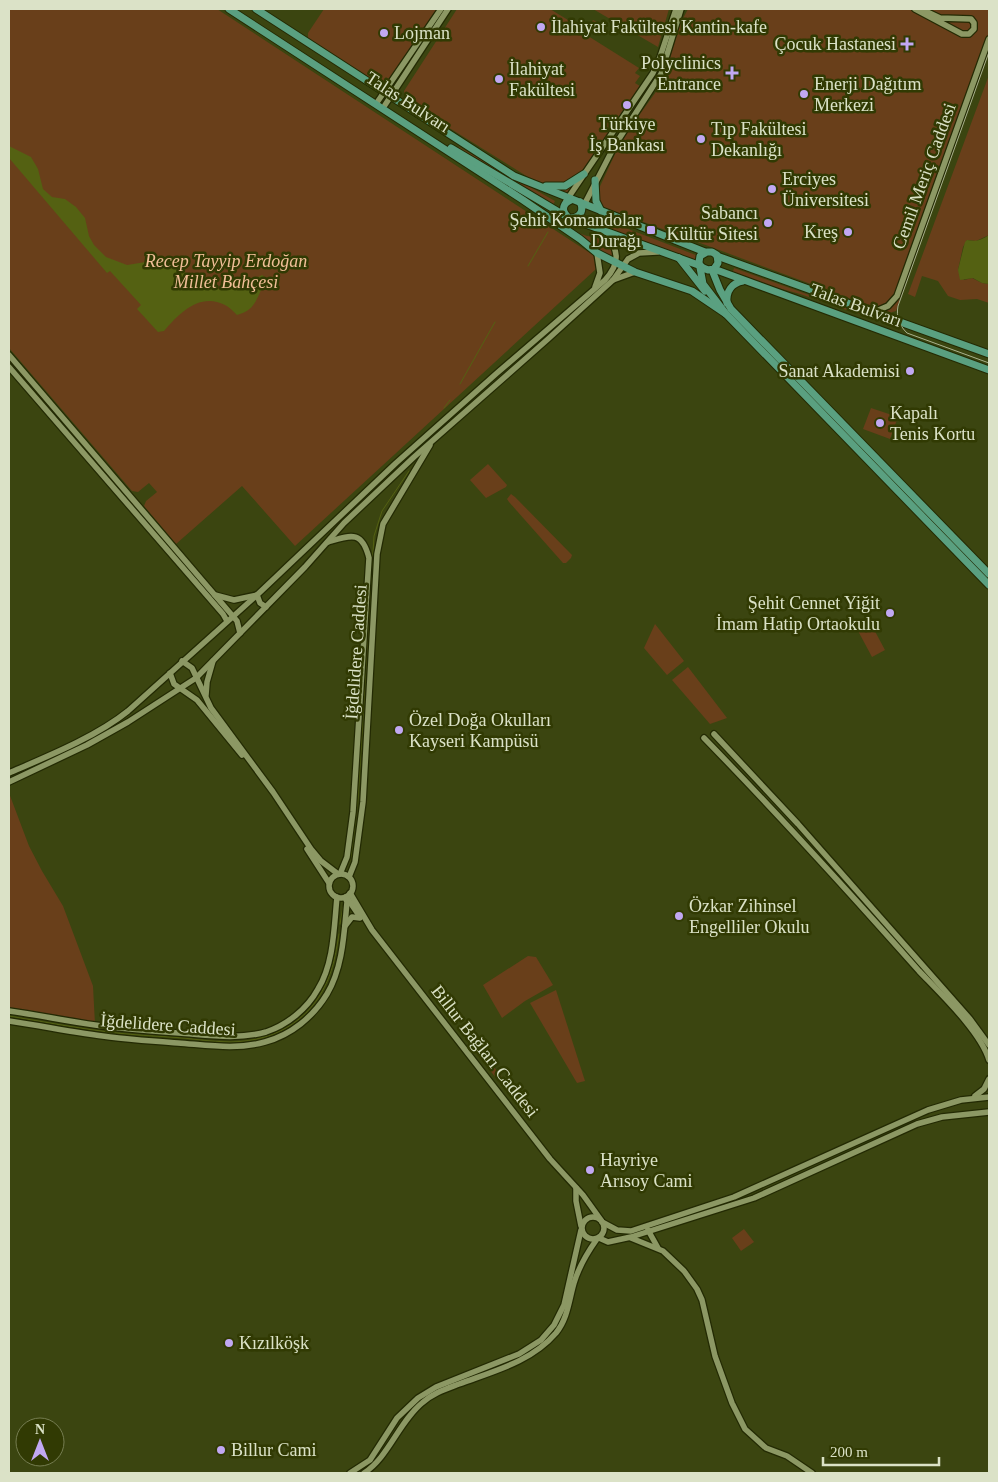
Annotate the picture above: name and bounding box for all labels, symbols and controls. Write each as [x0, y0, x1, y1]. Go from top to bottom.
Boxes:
place label: İlahiyat Fakültesi Kantin-kafe [551, 17, 767, 37]
marker: İlahiyat Fakültesi Kantin-kafe [535, 21, 547, 33]
place label: Lojman [394, 23, 450, 43]
marker: Lojman [378, 27, 390, 39]
place label: Çocuk Hastanesi [775, 34, 896, 54]
marker: Çocuk Hastanesi [900, 37, 914, 51]
place label: Polyclinics Entrance [641, 53, 721, 94]
place label: İlahiyat Fakültesi [509, 59, 575, 100]
marker: Polyclinics Entrance [725, 66, 739, 80]
street label: Talas Bulvarı [362, 67, 454, 137]
marker: İlahiyat Fakültesi [493, 73, 505, 85]
place label: Enerji Dağıtım Merkezi [814, 74, 921, 115]
marker: Enerji Dağıtım Merkezi [798, 88, 810, 100]
marker: Türkiye İş Bankası [621, 99, 633, 111]
street label: Cemil Meriç Caddesi [888, 100, 960, 252]
place label: Türkiye İş Bankası [589, 114, 665, 155]
place label: Tıp Fakültesi Dekanlığı [711, 119, 807, 160]
marker: Tıp Fakültesi Dekanlığı [695, 133, 707, 145]
place label: Erciyes Üniversitesi [782, 169, 869, 210]
marker: Erciyes Üniversitesi [766, 183, 778, 195]
place label: Sabancı Kültür Sitesi [666, 203, 758, 244]
place label: Şehit Komandolar Durağı [510, 210, 641, 251]
marker: Sabancı Kültür Sitesi [762, 217, 774, 229]
place label: Kreş [804, 222, 838, 242]
marker: Şehit Komandolar Durağı [645, 224, 657, 236]
marker: Kreş [842, 226, 854, 238]
park label: Recep Tayyip Erdoğan Millet Bahçesi [144, 251, 307, 292]
street label: Talas Bulvarı [807, 279, 905, 331]
place label: Sanat Akademisi [779, 361, 900, 381]
marker: Sanat Akademisi [904, 365, 916, 377]
place label: Kapalı Tenis Kortu [890, 403, 975, 444]
marker: Kapalı Tenis Kortu [874, 417, 886, 429]
street label: İğdelidere Caddesi [341, 584, 371, 720]
place label: Şehit Cennet Yiğit İmam Hatip Ortaokulu [716, 593, 880, 634]
marker: Şehit Cennet Yiğit İmam Hatip Ortaokulu [884, 607, 896, 619]
place label: Özel Doğa Okulları Kayseri Kampüsü [409, 710, 551, 751]
marker: Özel Doğa Okulları Kayseri Kampüsü [393, 724, 405, 736]
place label: Özkar Zihinsel Engelliler Okulu [689, 896, 809, 937]
marker: Özkar Zihinsel Engelliler Okulu [673, 910, 685, 922]
street label: Billur Bağları Caddesi [427, 981, 543, 1121]
street label: İğdelidere Caddesi [100, 1010, 236, 1040]
place label: Hayriye Arısoy Cami [600, 1150, 693, 1191]
marker: Hayriye Arısoy Cami [584, 1164, 596, 1176]
place label: Kızılköşk [239, 1333, 309, 1353]
marker: Kızılköşk [223, 1337, 235, 1349]
north arrow [15, 1417, 65, 1467]
text: N [35, 1422, 45, 1437]
scale bar [823, 1434, 939, 1466]
place label: Billur Cami [231, 1440, 317, 1460]
marker: Billur Cami [215, 1444, 227, 1456]
text: 200 m [830, 1444, 868, 1460]

